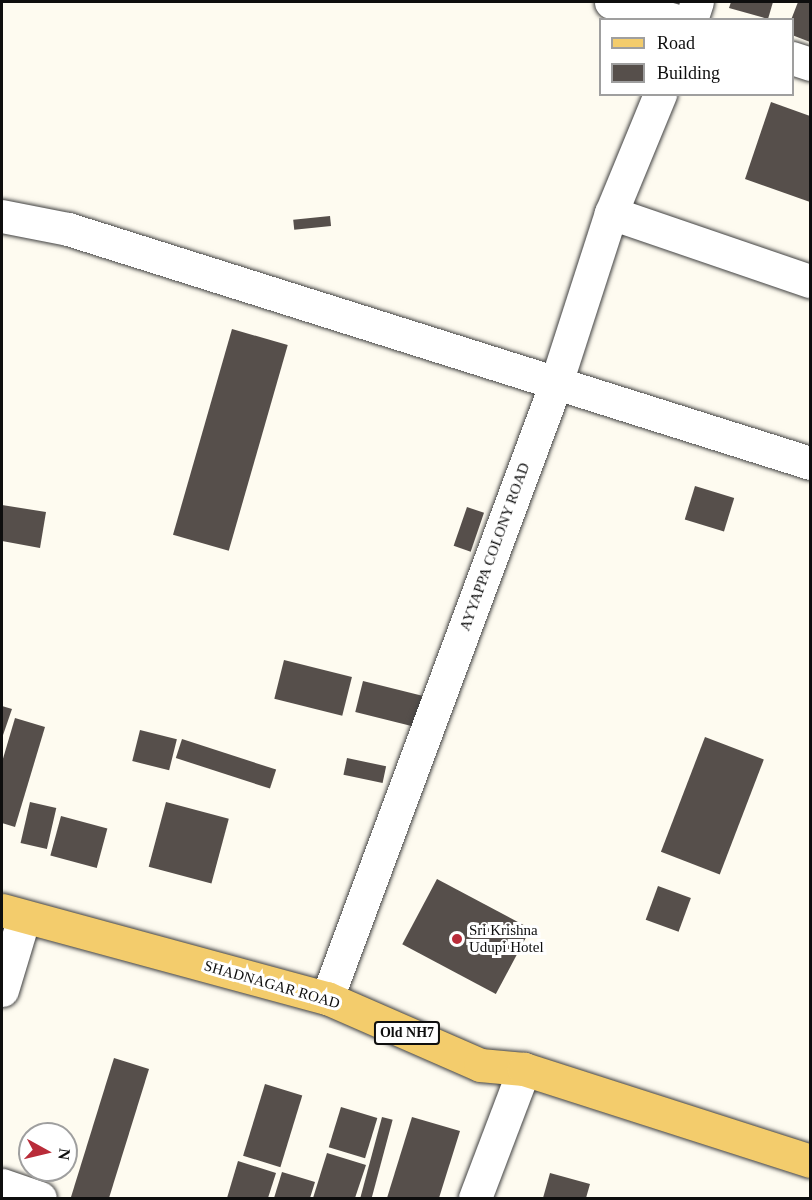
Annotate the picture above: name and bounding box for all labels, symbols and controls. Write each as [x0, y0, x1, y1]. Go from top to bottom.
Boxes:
legend [599, 18, 794, 96]
text: Road [657, 33, 695, 53]
text: Building [657, 63, 720, 83]
street label: AYYAPPA COLONY ROAD [456, 460, 534, 634]
place label: Sri Krishna Udupi Hotel [469, 921, 544, 956]
marker: Sri Krishna Udupi Hotel [450, 932, 464, 946]
street label: SHADNAGAR ROAD [202, 957, 342, 1013]
road number: Old NH7 [372, 1022, 442, 1044]
north arrow [18, 1122, 78, 1182]
text: N [55, 1147, 74, 1161]

